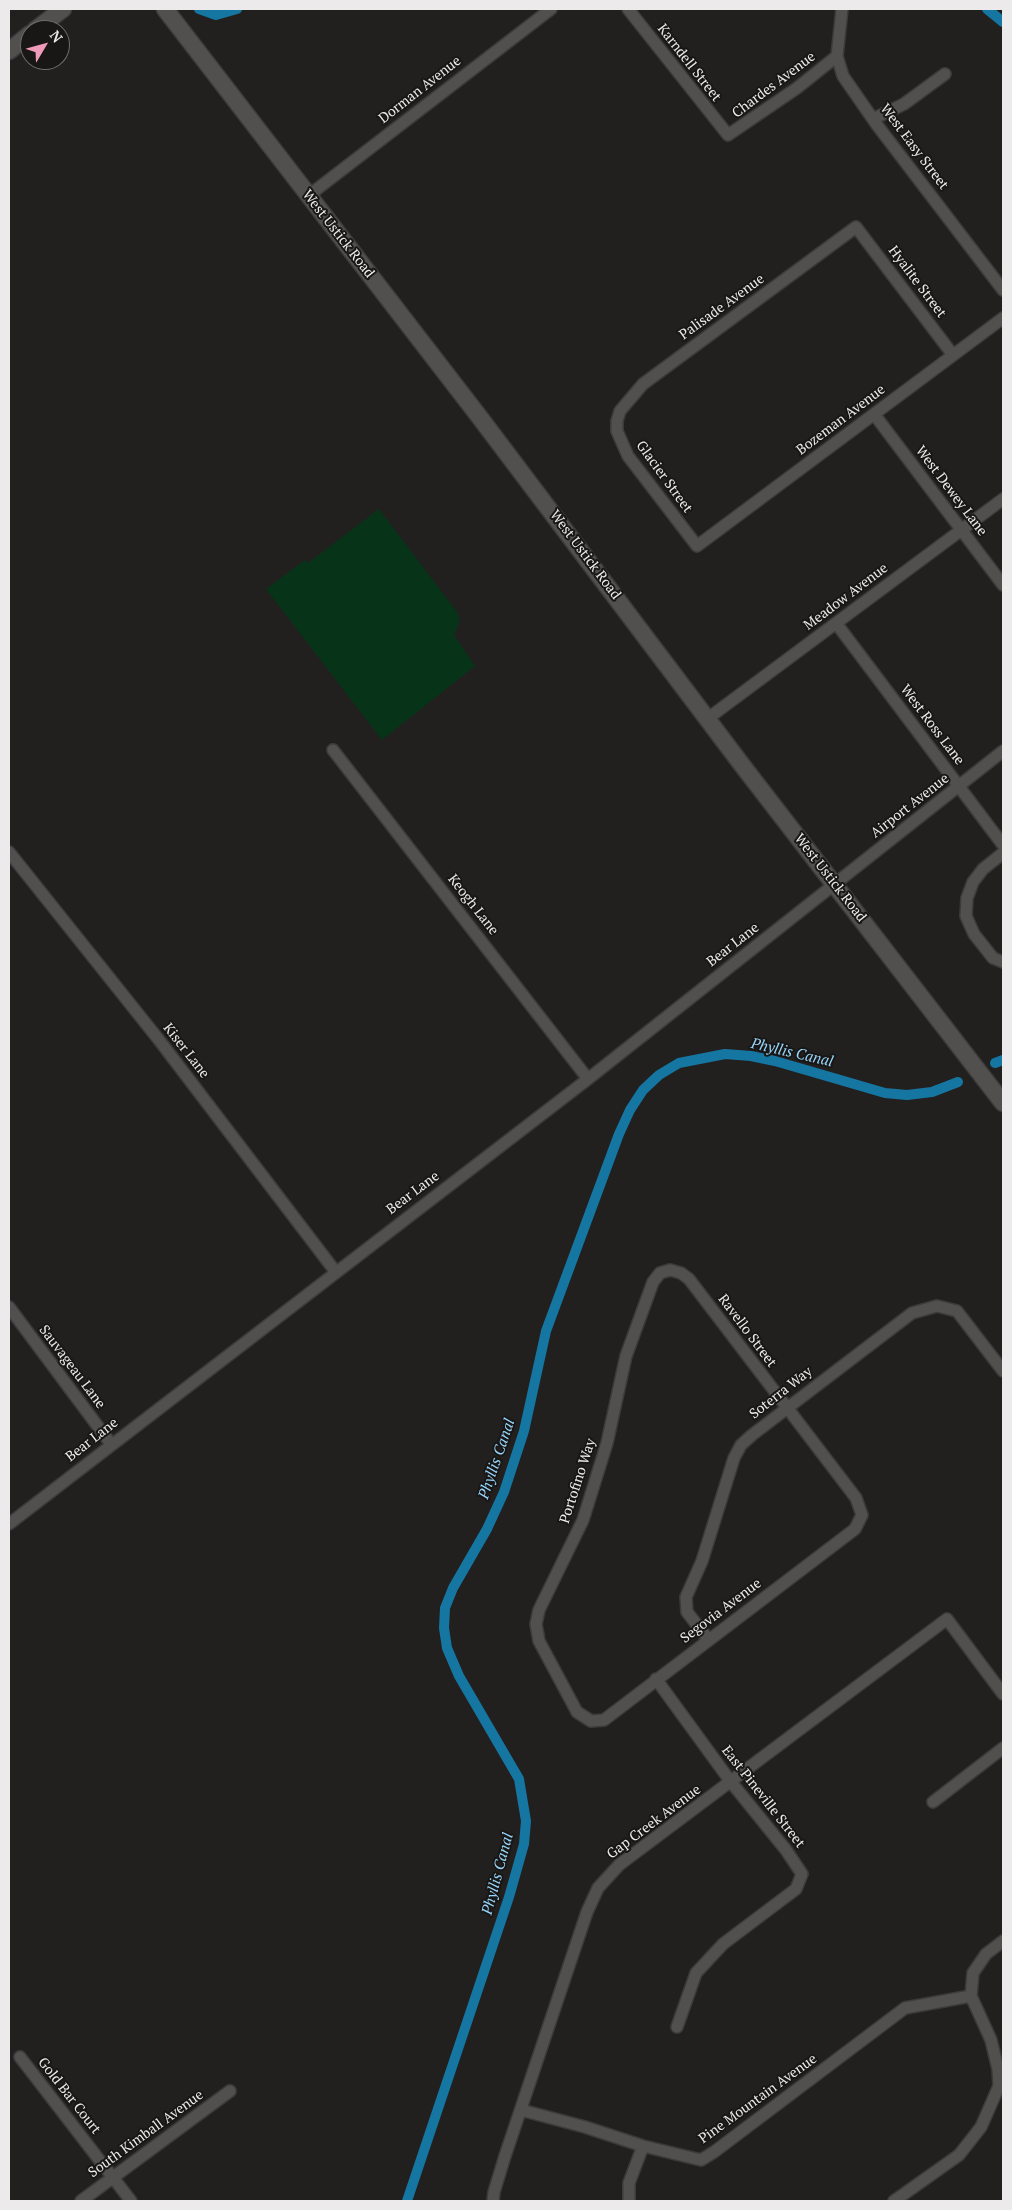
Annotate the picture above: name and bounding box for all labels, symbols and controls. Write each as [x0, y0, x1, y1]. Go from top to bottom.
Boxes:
north arrow [20, 20, 70, 70]
street label: Karndell Street [654, 21, 724, 105]
text: N [46, 26, 67, 46]
street label: Chardes Avenue [729, 48, 819, 122]
street label: Dorman Avenue [376, 53, 464, 127]
street label: West Easy Street [876, 101, 952, 193]
street label: West Ustick Road [298, 187, 378, 281]
street label: Hyalite Street [884, 243, 950, 321]
street label: Palisade Avenue [676, 271, 768, 343]
street label: Bozeman Avenue [793, 381, 889, 459]
street label: Glacier Street [632, 438, 696, 516]
street label: West Dewey Lane [912, 443, 990, 539]
street label: West Ustick Road [546, 507, 624, 603]
street label: Meadow Avenue [801, 560, 891, 634]
street label: West Ross Lane [896, 682, 968, 768]
street label: Airport Avenue [868, 770, 952, 842]
street label: West Ustick Road [790, 831, 870, 925]
street label: Keogh Lane [444, 871, 502, 939]
street label: Bear Lane [704, 919, 762, 971]
street label: Kiser Lane [159, 1020, 213, 1082]
water label: Phyllis Canal [749, 1035, 835, 1071]
street label: Bear Lane [383, 1168, 443, 1218]
street label: Ravello Street [714, 1291, 780, 1371]
street label: Sauvageau Lane [35, 1322, 109, 1412]
street label: Soterra Way [746, 1363, 816, 1423]
street label: Bear Lane [63, 1414, 121, 1466]
water label: Phyllis Canal [475, 1416, 519, 1502]
street label: Portofino Way [556, 1436, 600, 1526]
street label: Segovia Avenue [677, 1575, 765, 1647]
street label: East Pineville Street [718, 1743, 808, 1851]
street label: Gap Creek Avenue [604, 1781, 704, 1863]
water label: Phyllis Canal [478, 1831, 518, 1917]
street label: Pine Mountain Avenue [696, 2051, 820, 2147]
street label: Gold Bar Court [34, 2054, 104, 2138]
street label: South Kimball Avenue [85, 2087, 207, 2181]

